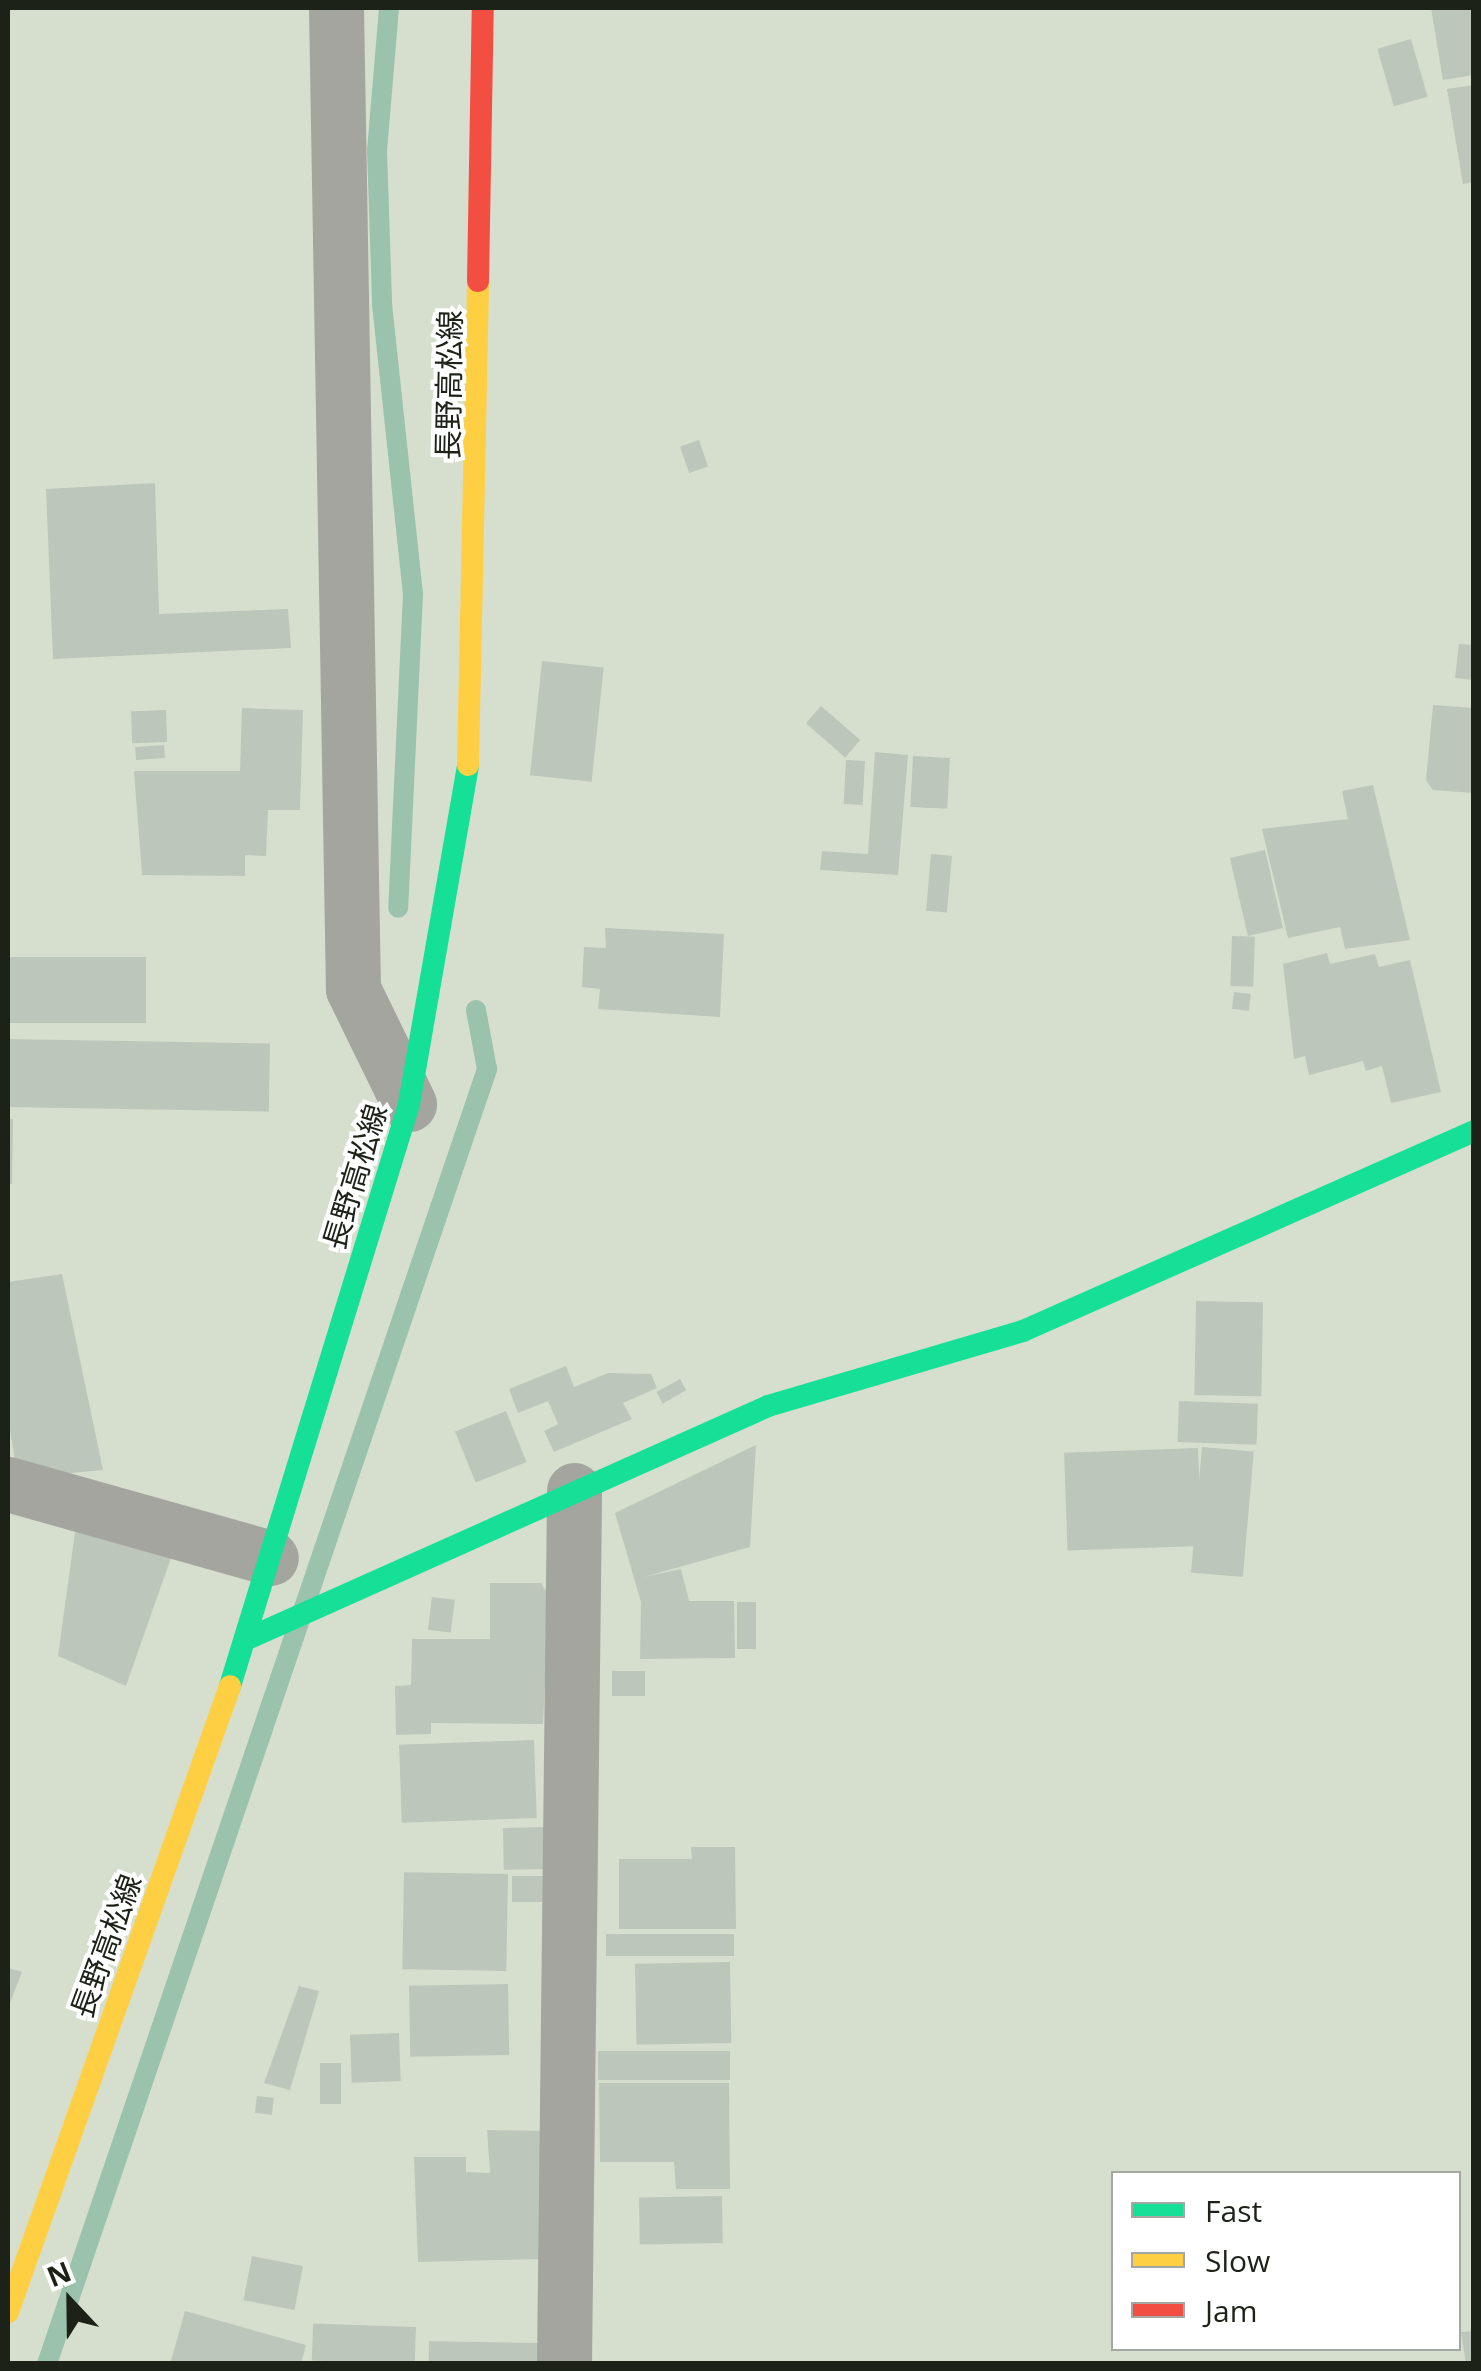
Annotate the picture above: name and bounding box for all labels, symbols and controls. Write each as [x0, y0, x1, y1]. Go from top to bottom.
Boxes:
street label: 長野高松線 [430, 310, 468, 460]
street label: 長野高松線 [316, 1100, 394, 1254]
street label: 長野高松線 [63, 1869, 149, 2023]
legend [1111, 2171, 1461, 2351]
text: Fast [1205, 2190, 1262, 2231]
text: Slow [1205, 2240, 1270, 2281]
north arrow [20, 2251, 120, 2351]
text: N [41, 2251, 76, 2295]
text: Jam [1205, 2290, 1258, 2331]

